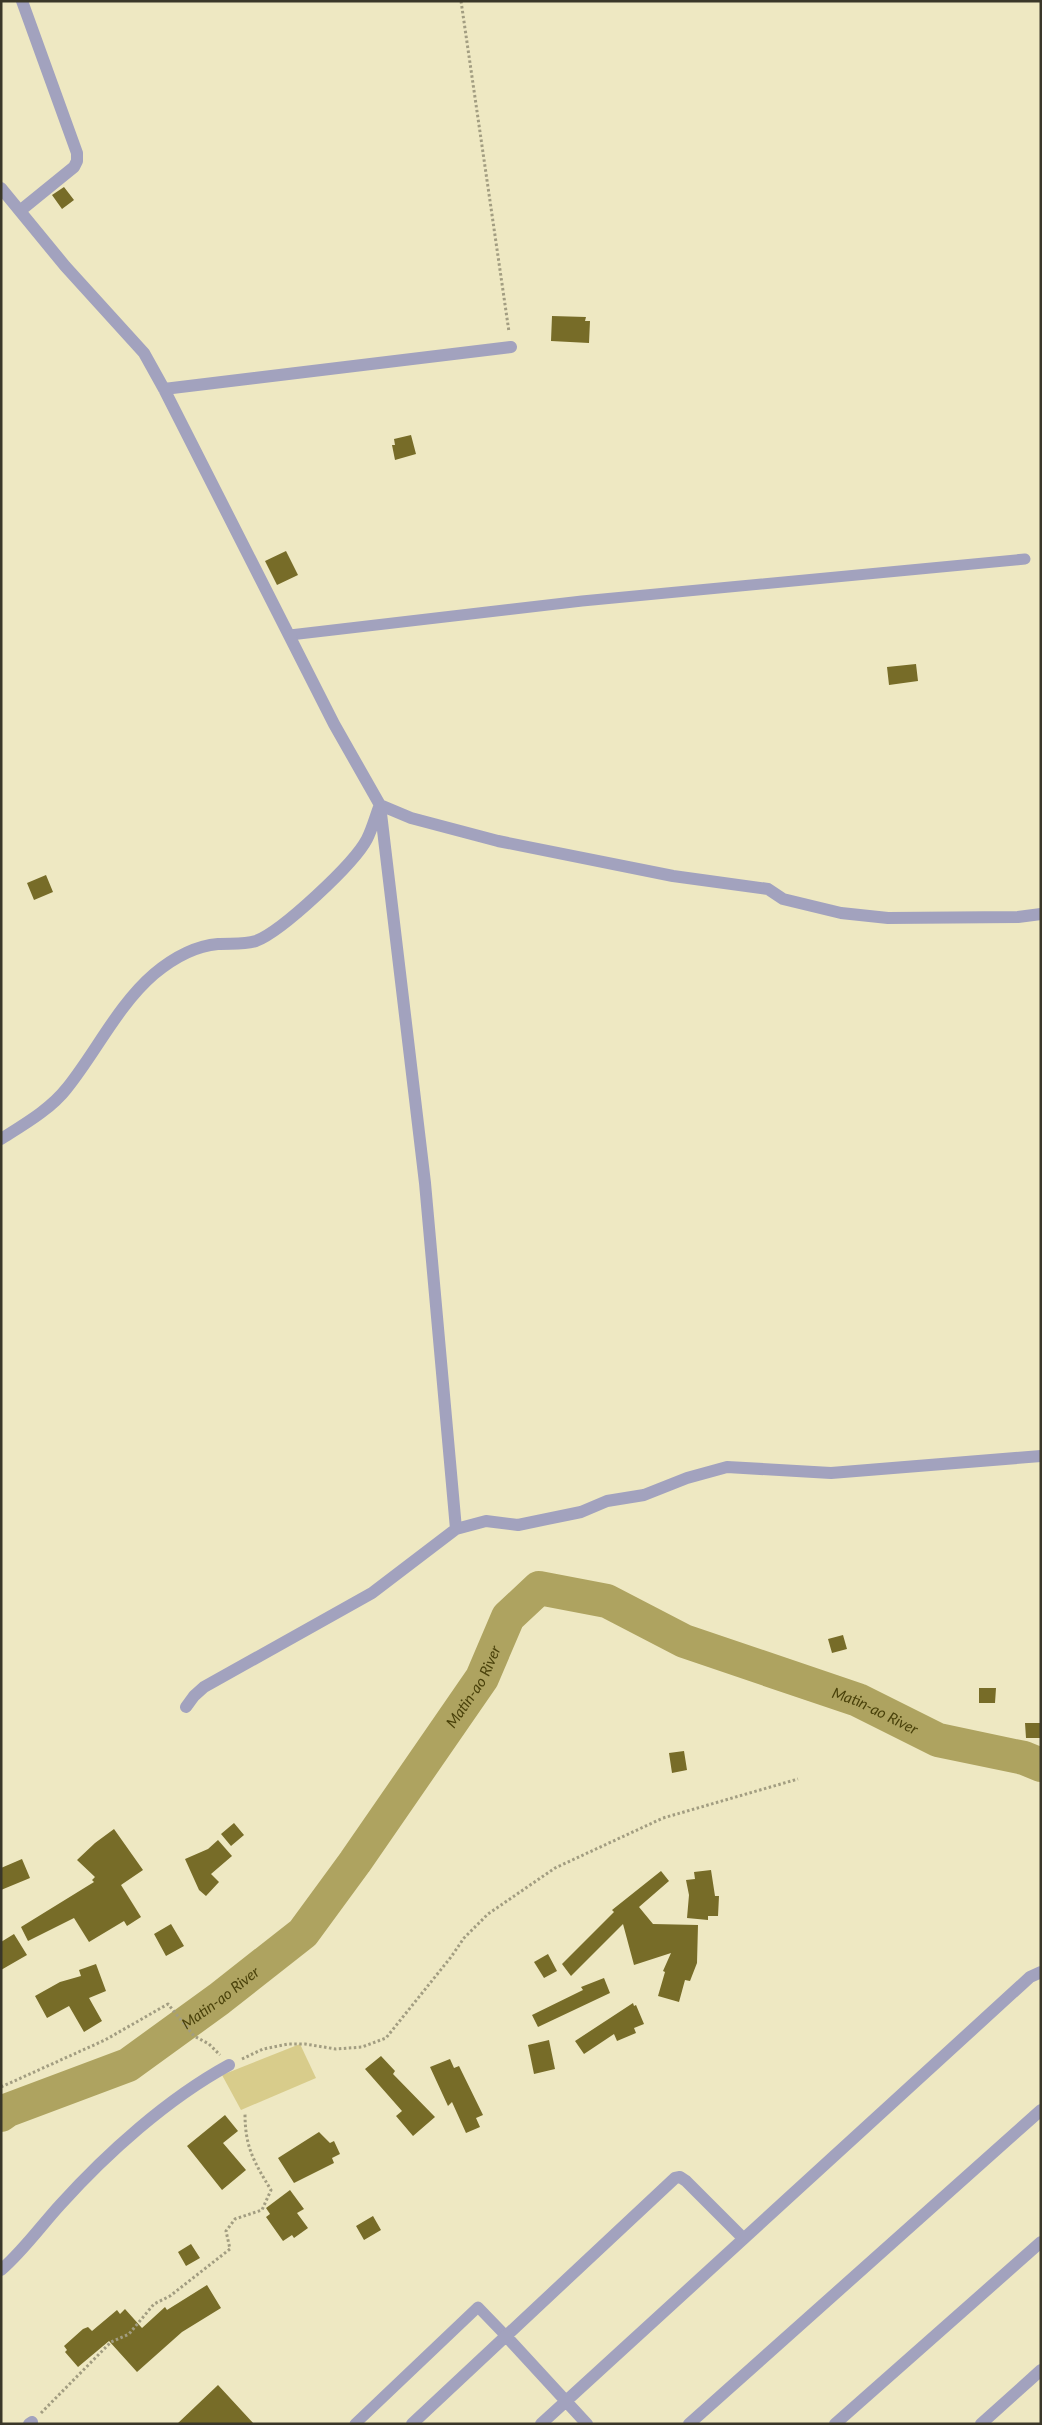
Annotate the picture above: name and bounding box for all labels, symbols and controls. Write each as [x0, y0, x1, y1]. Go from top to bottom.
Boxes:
water label: Matin-ao River [442, 1642, 504, 1731]
water label: Matin-ao River [830, 1683, 922, 1738]
water label: Matin-ao River [178, 1962, 263, 2032]

